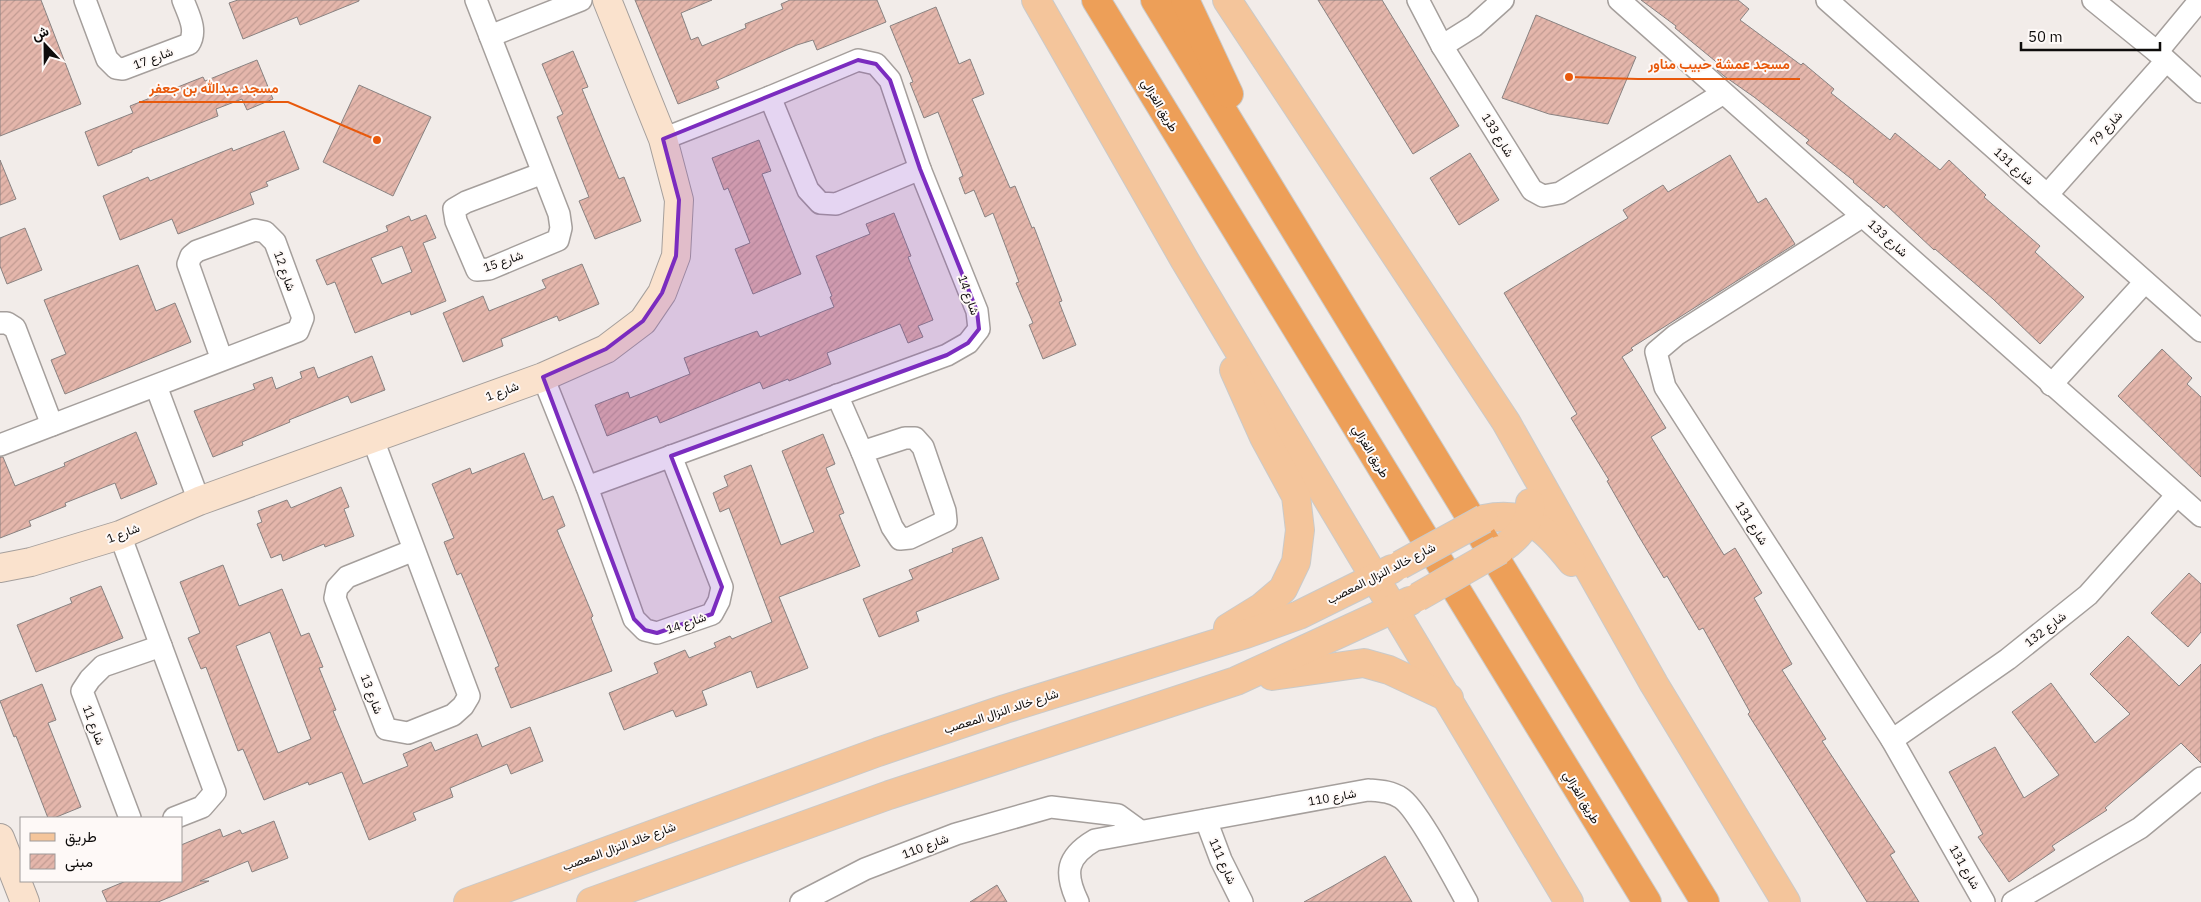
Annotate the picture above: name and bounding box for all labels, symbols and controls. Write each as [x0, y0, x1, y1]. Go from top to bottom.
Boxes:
north arrow [20, 20, 70, 70]
scale bar [2021, 20, 2160, 52]
text: ش [29, 21, 51, 44]
text: 50 m [2028, 27, 2063, 46]
street label: شارع 17 [131, 44, 176, 74]
callout: مسجد عمشة حبيب مناور [1638, 50, 1800, 79]
text: مسجد عمشة حبيب مناور [1647, 55, 1790, 73]
callout: مسجد عبدالله بن جعفر [139, 73, 288, 102]
street label: طريق الغزالي [1136, 76, 1182, 136]
text: مسجد عبدالله بن جعفر [148, 79, 279, 97]
street label: شارع 79 [2087, 108, 2127, 150]
street label: شارع 133 [1477, 110, 1517, 161]
street label: شارع 131 [1990, 144, 2037, 189]
street label: شارع 133 [1864, 216, 1911, 261]
street label: شارع 15 [481, 247, 526, 277]
street label: شارع 12 [269, 249, 299, 294]
street label: شارع 14 [953, 273, 983, 318]
street label: شارع 1 [483, 378, 521, 406]
street label: طريق الغزالي [1347, 422, 1393, 482]
street label: شارع 131 [1731, 499, 1772, 549]
street label: شارع 1 [104, 520, 142, 548]
street label: شارع خالد النزال المعصب [1324, 539, 1439, 609]
street label: شارع 132 [2021, 608, 2070, 651]
street label: شارع 14 [664, 609, 709, 639]
street label: شارع 13 [356, 672, 386, 717]
street label: شارع خالد النزال المعصب [942, 685, 1061, 739]
street label: شارع 11 [78, 703, 108, 748]
street label: طريق الغزالي [1558, 768, 1604, 828]
street label: شارع 110 [1307, 785, 1358, 811]
legend [20, 817, 182, 882]
street label: شارع خالد النزال المعصب [560, 818, 678, 875]
text: طريق [65, 827, 97, 847]
street label: شارع 110 [900, 830, 951, 864]
street label: شارع 111 [1204, 836, 1240, 887]
street label: شارع 131 [1945, 842, 1984, 893]
text: مبنى [65, 852, 93, 872]

